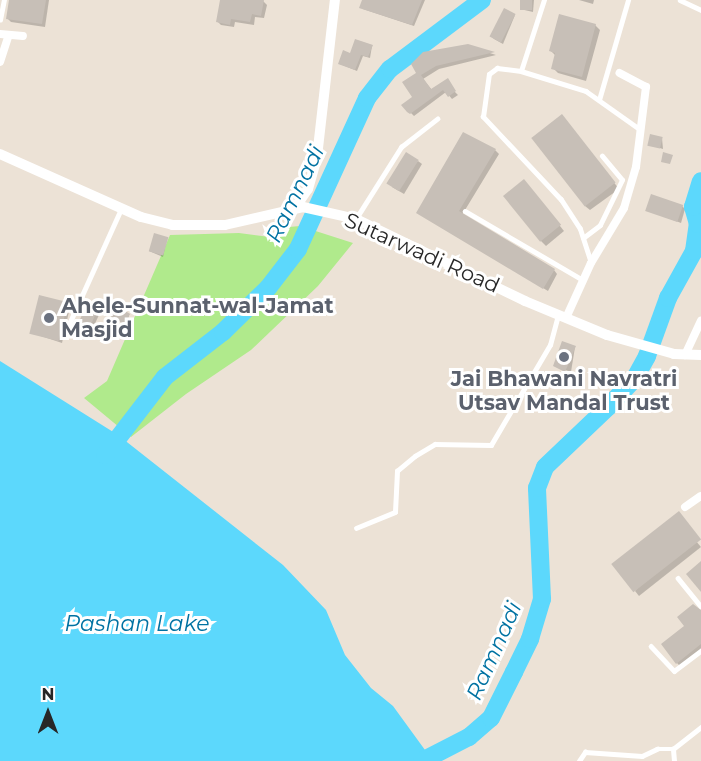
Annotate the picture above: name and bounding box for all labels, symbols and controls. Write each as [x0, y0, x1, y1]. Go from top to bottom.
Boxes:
water label: Ramnadi [260, 141, 330, 247]
street label: Sutarwadi Road [341, 208, 503, 298]
place label: Ahele-Sunnat-wal-Jamat Masjid [61, 293, 334, 343]
marker: Ahele-Sunnat-wal-Jamat Masjid [42, 311, 56, 325]
marker: Jai Bhawani Navratri Utsav Mandal Trust [557, 350, 571, 364]
place label: Jai Bhawani Navratri Utsav Mandal Trust [451, 366, 677, 416]
water label: Ramnadi [461, 598, 527, 704]
water label: Pashan Lake [64, 611, 210, 637]
north arrow [18, 683, 78, 743]
text: N [42, 685, 54, 704]

